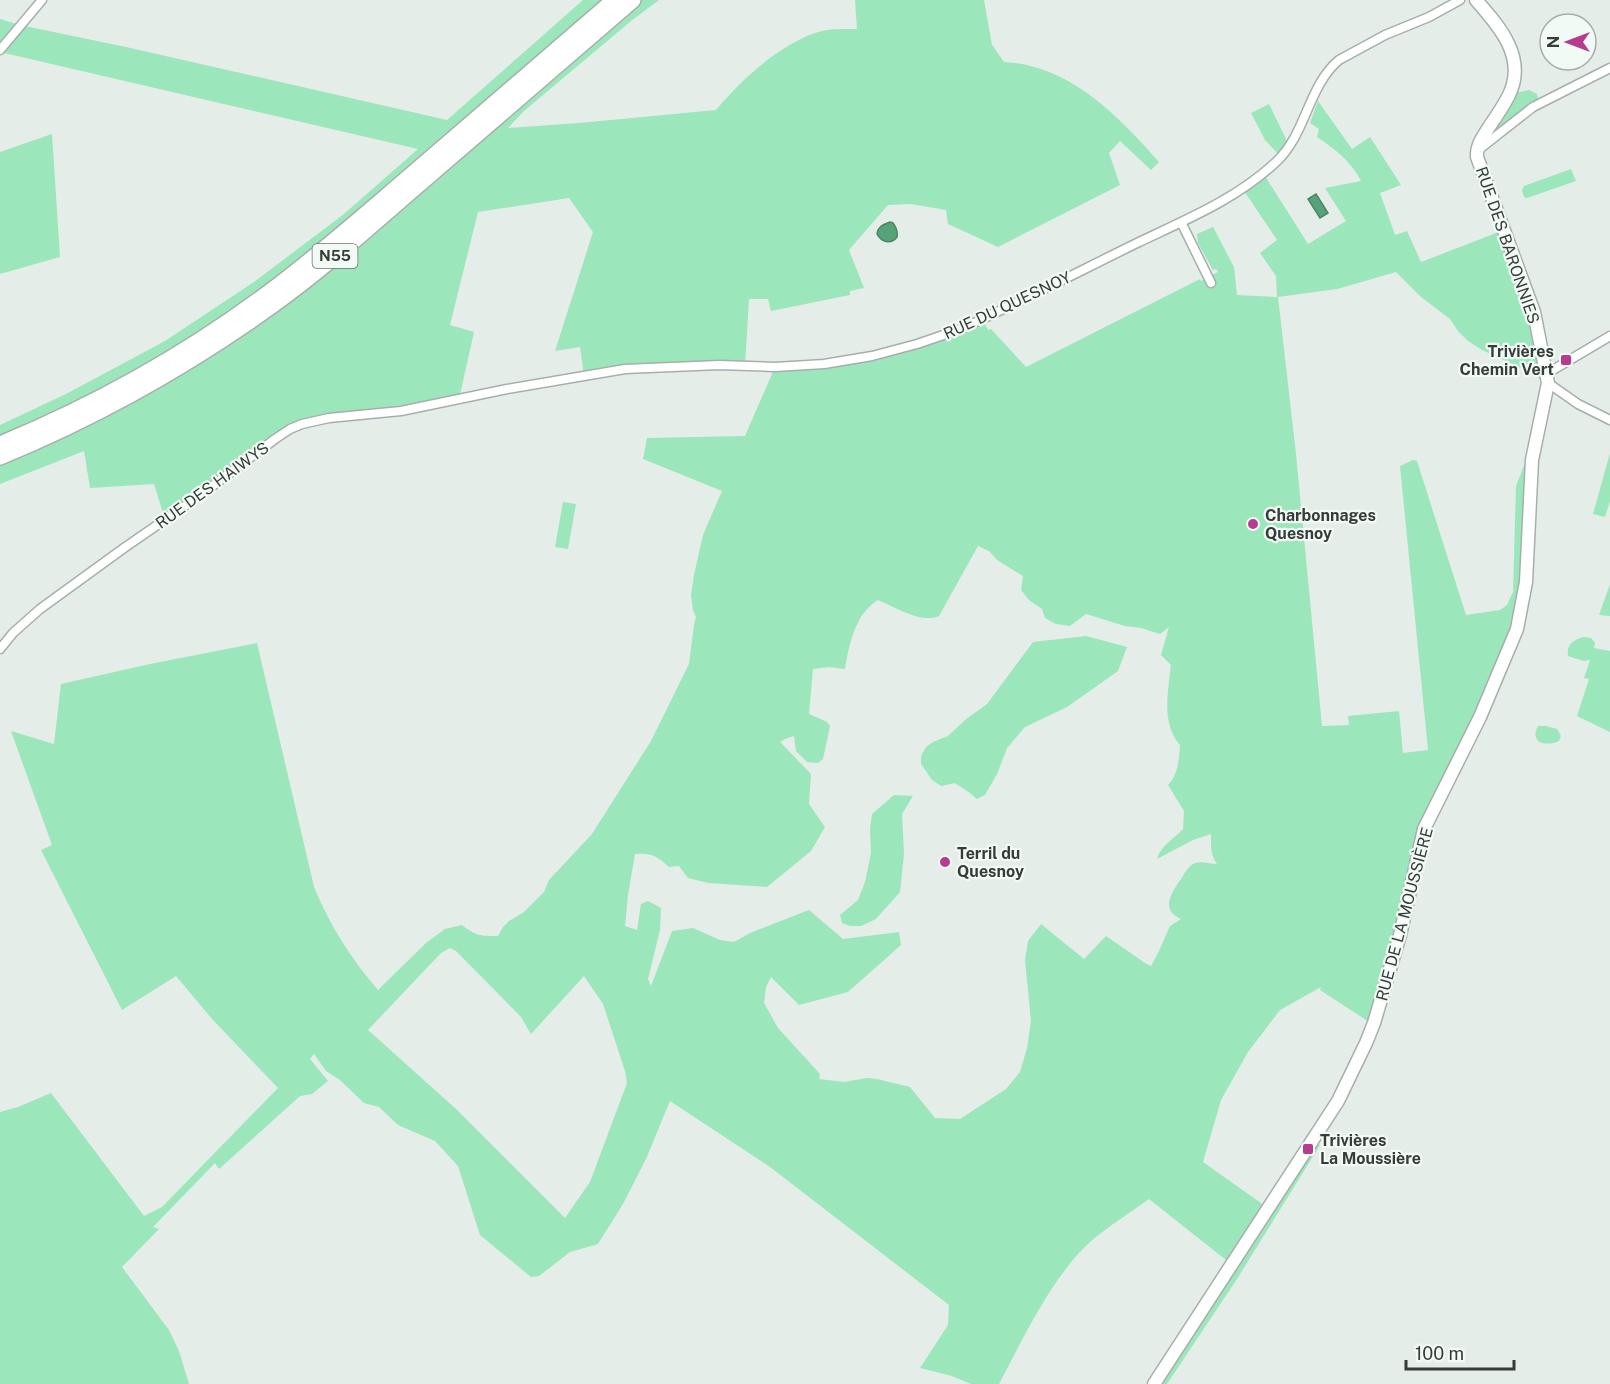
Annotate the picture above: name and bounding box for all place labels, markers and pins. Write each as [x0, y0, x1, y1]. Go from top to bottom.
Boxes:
place label: Trivières Chemin Vert [1460, 342, 1554, 379]
marker: Trivières Chemin Vert [1559, 353, 1573, 367]
place label: Charbonnages Quesnoy [1265, 506, 1376, 543]
marker: Charbonnages Quesnoy [1246, 517, 1260, 531]
place label: Terril du Quesnoy [957, 844, 1024, 881]
marker: Terril du Quesnoy [938, 855, 952, 869]
place label: Trivières La Moussière [1320, 1131, 1421, 1168]
marker: Trivières La Moussière [1301, 1142, 1315, 1156]

